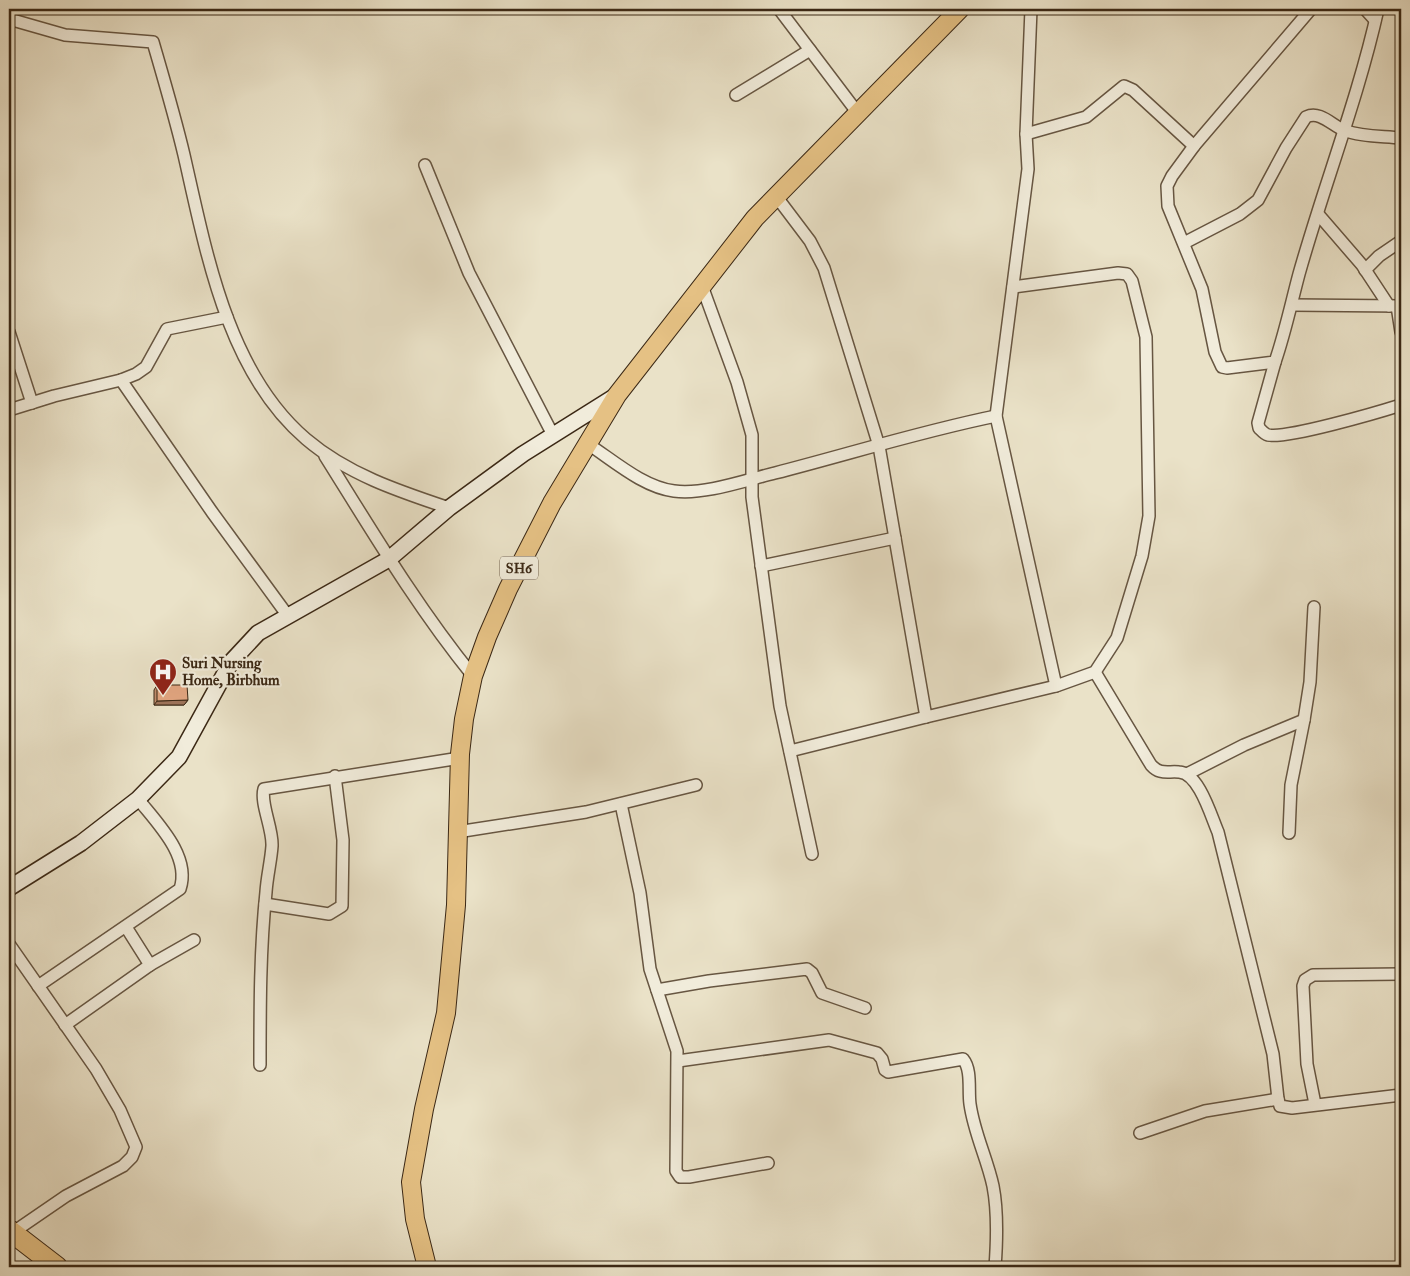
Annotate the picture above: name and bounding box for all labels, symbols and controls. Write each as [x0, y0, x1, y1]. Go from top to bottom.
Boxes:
road number: SH6 [500, 556, 538, 580]
place label: Suri Nursing Home, Birbhum [182, 654, 280, 690]
hospital icon: Suri Nursing Home, Birbhum [148, 657, 178, 696]

